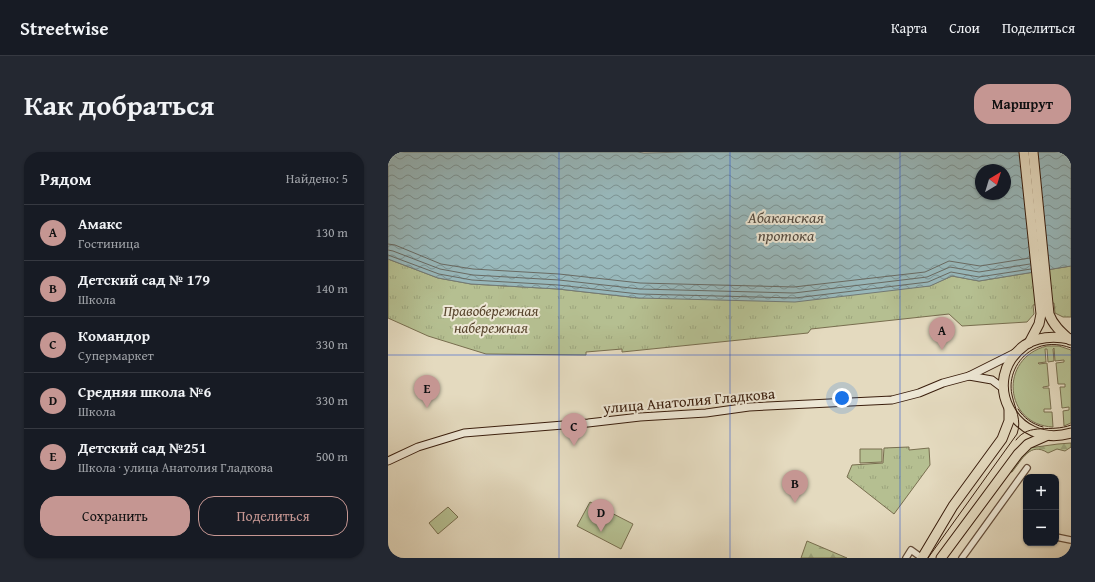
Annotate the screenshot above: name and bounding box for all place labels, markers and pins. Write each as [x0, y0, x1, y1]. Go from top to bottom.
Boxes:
pin: A [929, 317, 955, 350]
pin: E [414, 375, 440, 408]
pin: C [561, 413, 587, 446]
pin: B [782, 470, 808, 503]
pin: D [588, 499, 614, 532]

